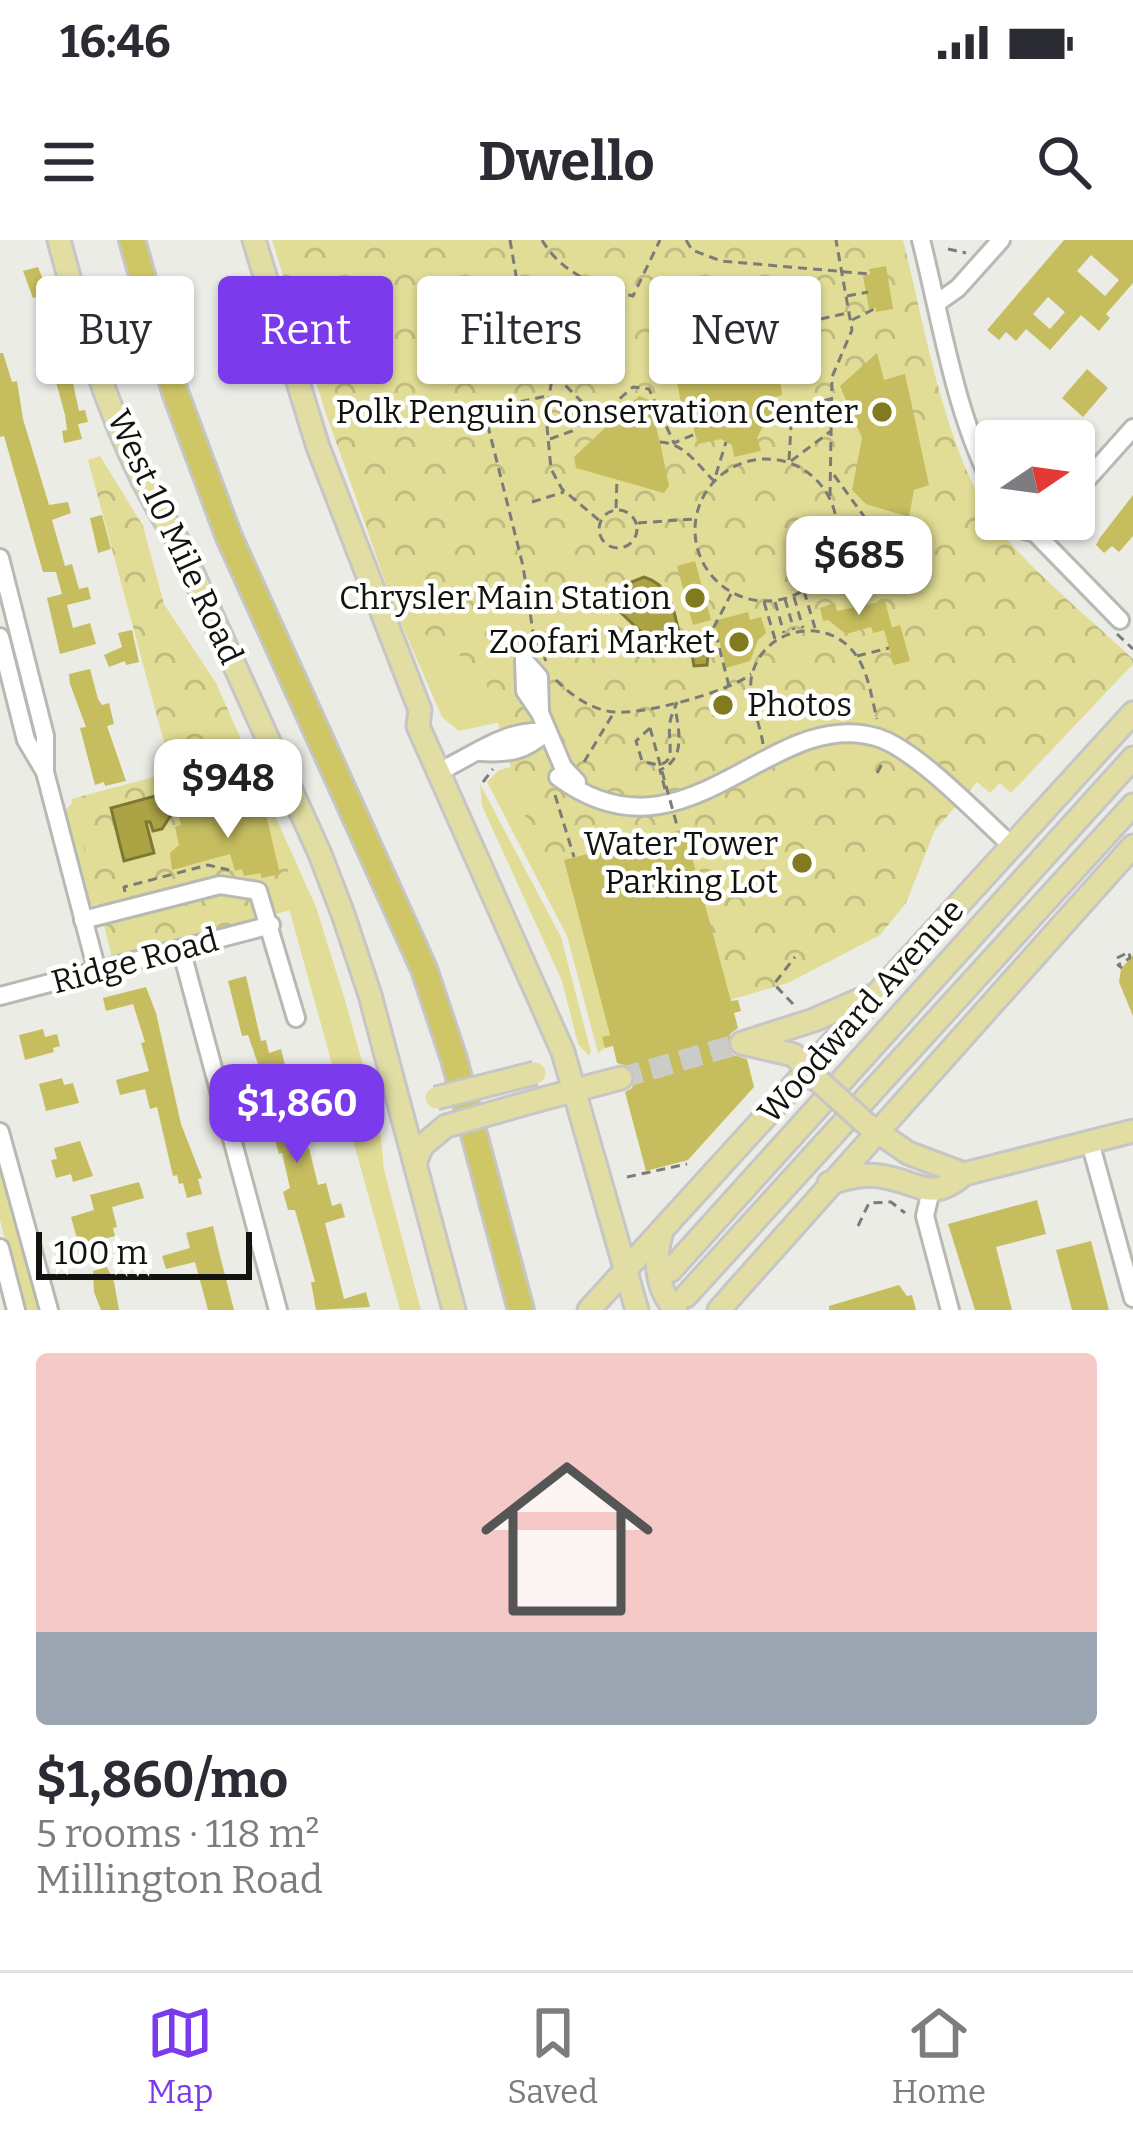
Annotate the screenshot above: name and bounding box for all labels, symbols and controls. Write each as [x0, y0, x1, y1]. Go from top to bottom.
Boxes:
text: 16:46 [60, 15, 171, 69]
icon: menu [36, 129, 102, 195]
icon: search [1031, 129, 1097, 195]
text: Dwello [478, 130, 655, 194]
chip: Buy [36, 276, 194, 384]
chip: Rent [218, 276, 393, 384]
chip: Filters [417, 276, 625, 384]
chip: New [649, 276, 821, 384]
place label: Polk Penguin Conservation Center [335, 392, 858, 432]
marker: Polk Penguin Conservation Center [869, 399, 895, 425]
street label: West 10 Mile Road [99, 404, 251, 670]
north arrow [975, 420, 1095, 540]
map controls [975, 420, 1095, 540]
pin: $685 [788, 516, 930, 618]
text: $685 [813, 532, 905, 578]
place label: Chrysler Main Station [339, 578, 671, 618]
marker: Chrysler Main Station [682, 585, 708, 611]
place label: Zoofari Market [489, 622, 715, 662]
marker: Zoofari Market [726, 629, 752, 655]
place label: Photos [747, 685, 852, 725]
marker: Photos [710, 692, 736, 718]
pin: $948 [157, 739, 299, 841]
text: $948 [181, 755, 275, 801]
place label: Water Tower Parking Lot [584, 824, 778, 902]
marker: Water Tower Parking Lot [789, 850, 815, 876]
street label: Woodward Avenue [750, 891, 972, 1131]
street label: Ridge Road [47, 920, 223, 1002]
pin: $1,860 [199, 1064, 395, 1166]
text: $1,860 [236, 1080, 358, 1126]
scale bar [36, 1226, 252, 1279]
text: 100 m [54, 1233, 148, 1273]
icon: home [459, 1431, 675, 1647]
text: $1,860/mo [36, 1749, 288, 1811]
text: 5 rooms · 118 m² [36, 1811, 319, 1857]
text: Millington Road [36, 1857, 323, 1903]
tab: Map [147, 2000, 214, 2112]
tab: Saved [507, 2000, 598, 2112]
tab: Home [892, 2000, 986, 2112]

